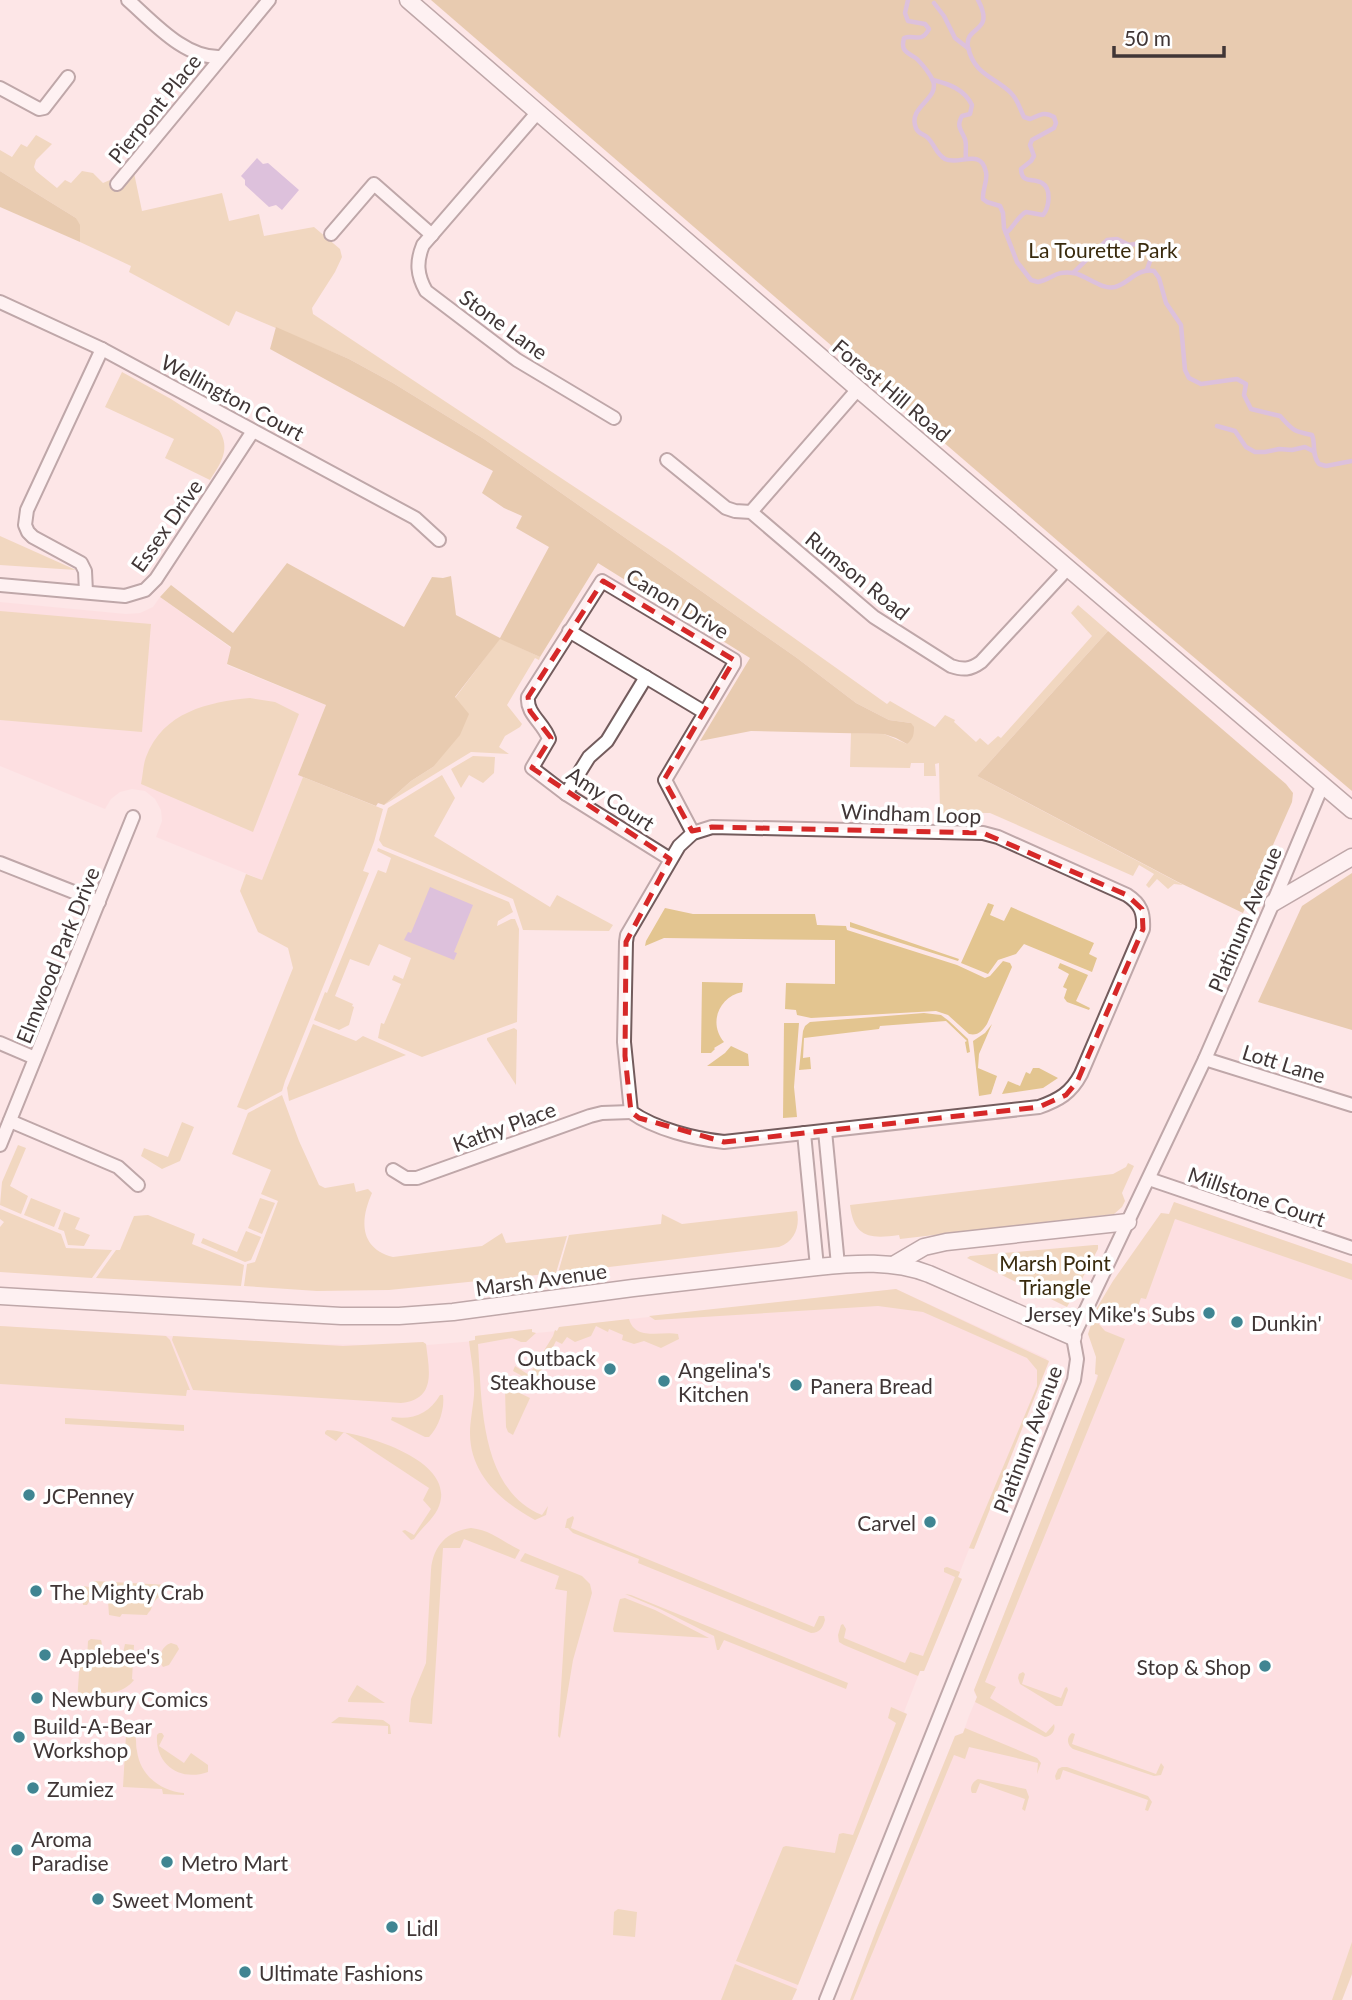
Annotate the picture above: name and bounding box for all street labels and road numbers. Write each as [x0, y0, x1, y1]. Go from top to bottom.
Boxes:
street label: Pierpont Place [102, 48, 206, 168]
street label: Stone Lane [455, 284, 553, 364]
street label: Forest Hill Road [828, 334, 956, 446]
street label: Wellington Court [157, 349, 309, 445]
street label: Essex Drive [125, 474, 207, 576]
street label: Rumson Road [801, 526, 915, 624]
street label: Canon Drive [622, 563, 734, 643]
street label: Amy Court [562, 760, 660, 836]
street label: Windham Loop [840, 798, 982, 828]
street label: Platinum Avenue [1202, 842, 1286, 996]
street label: Elmwood Park Drive [10, 863, 104, 1047]
street label: Lott Lane [1239, 1039, 1329, 1087]
street label: Kathy Place [449, 1096, 559, 1156]
street label: Millstone Court [1185, 1161, 1329, 1231]
street label: Marsh Avenue [474, 1257, 608, 1301]
street label: Platinum Avenue [987, 1362, 1067, 1516]

